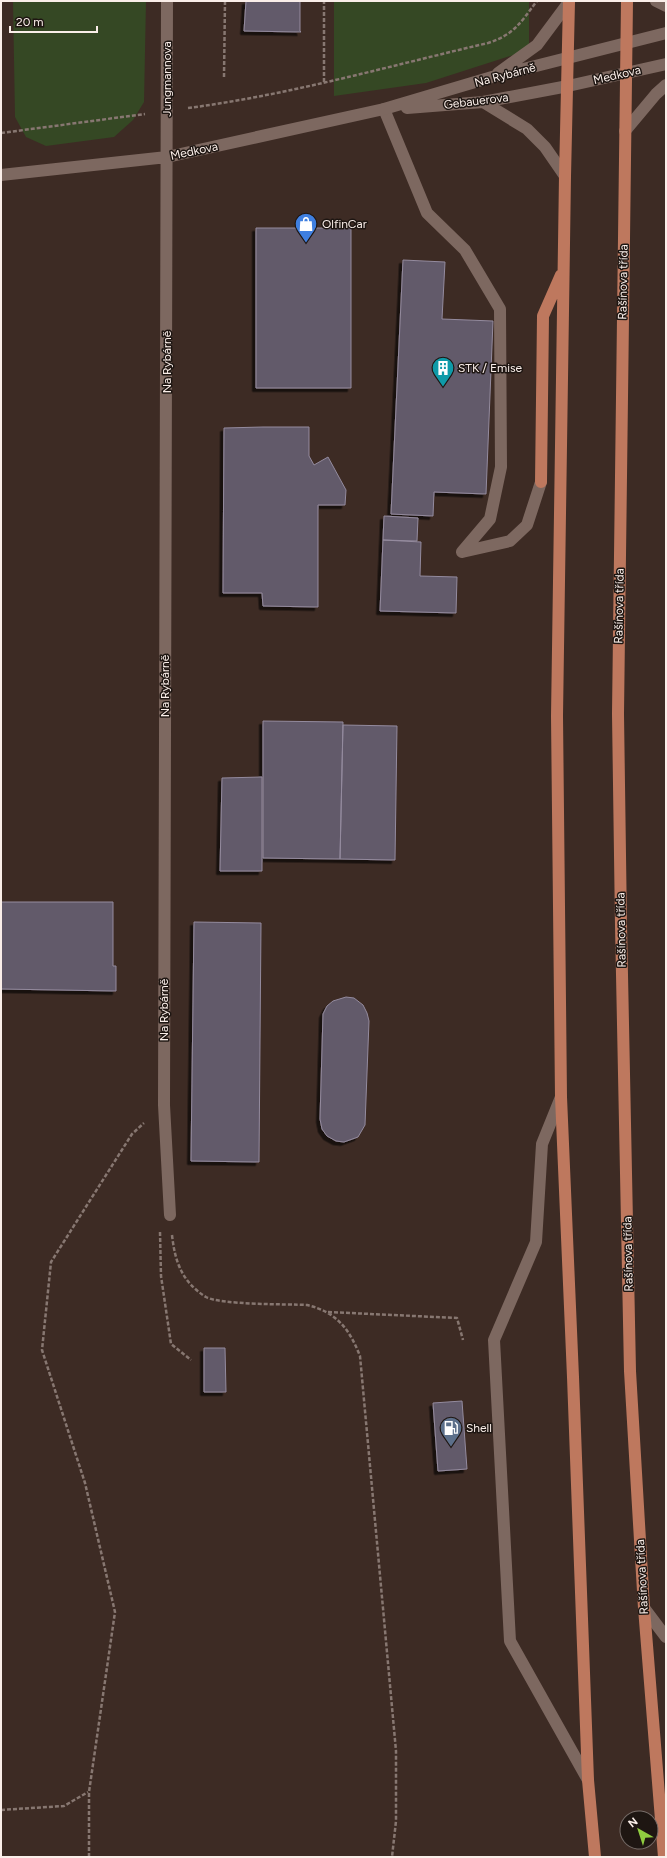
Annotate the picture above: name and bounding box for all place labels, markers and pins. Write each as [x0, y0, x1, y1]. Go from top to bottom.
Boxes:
shop icon: OlfinCar [293, 211, 319, 244]
place label: OlfinCar [322, 217, 367, 231]
building icon: STK / Emise [430, 355, 456, 388]
place label: STK / Emise [458, 361, 523, 375]
fuel station icon: Shell [438, 1415, 464, 1448]
place label: Shell [466, 1421, 492, 1435]

